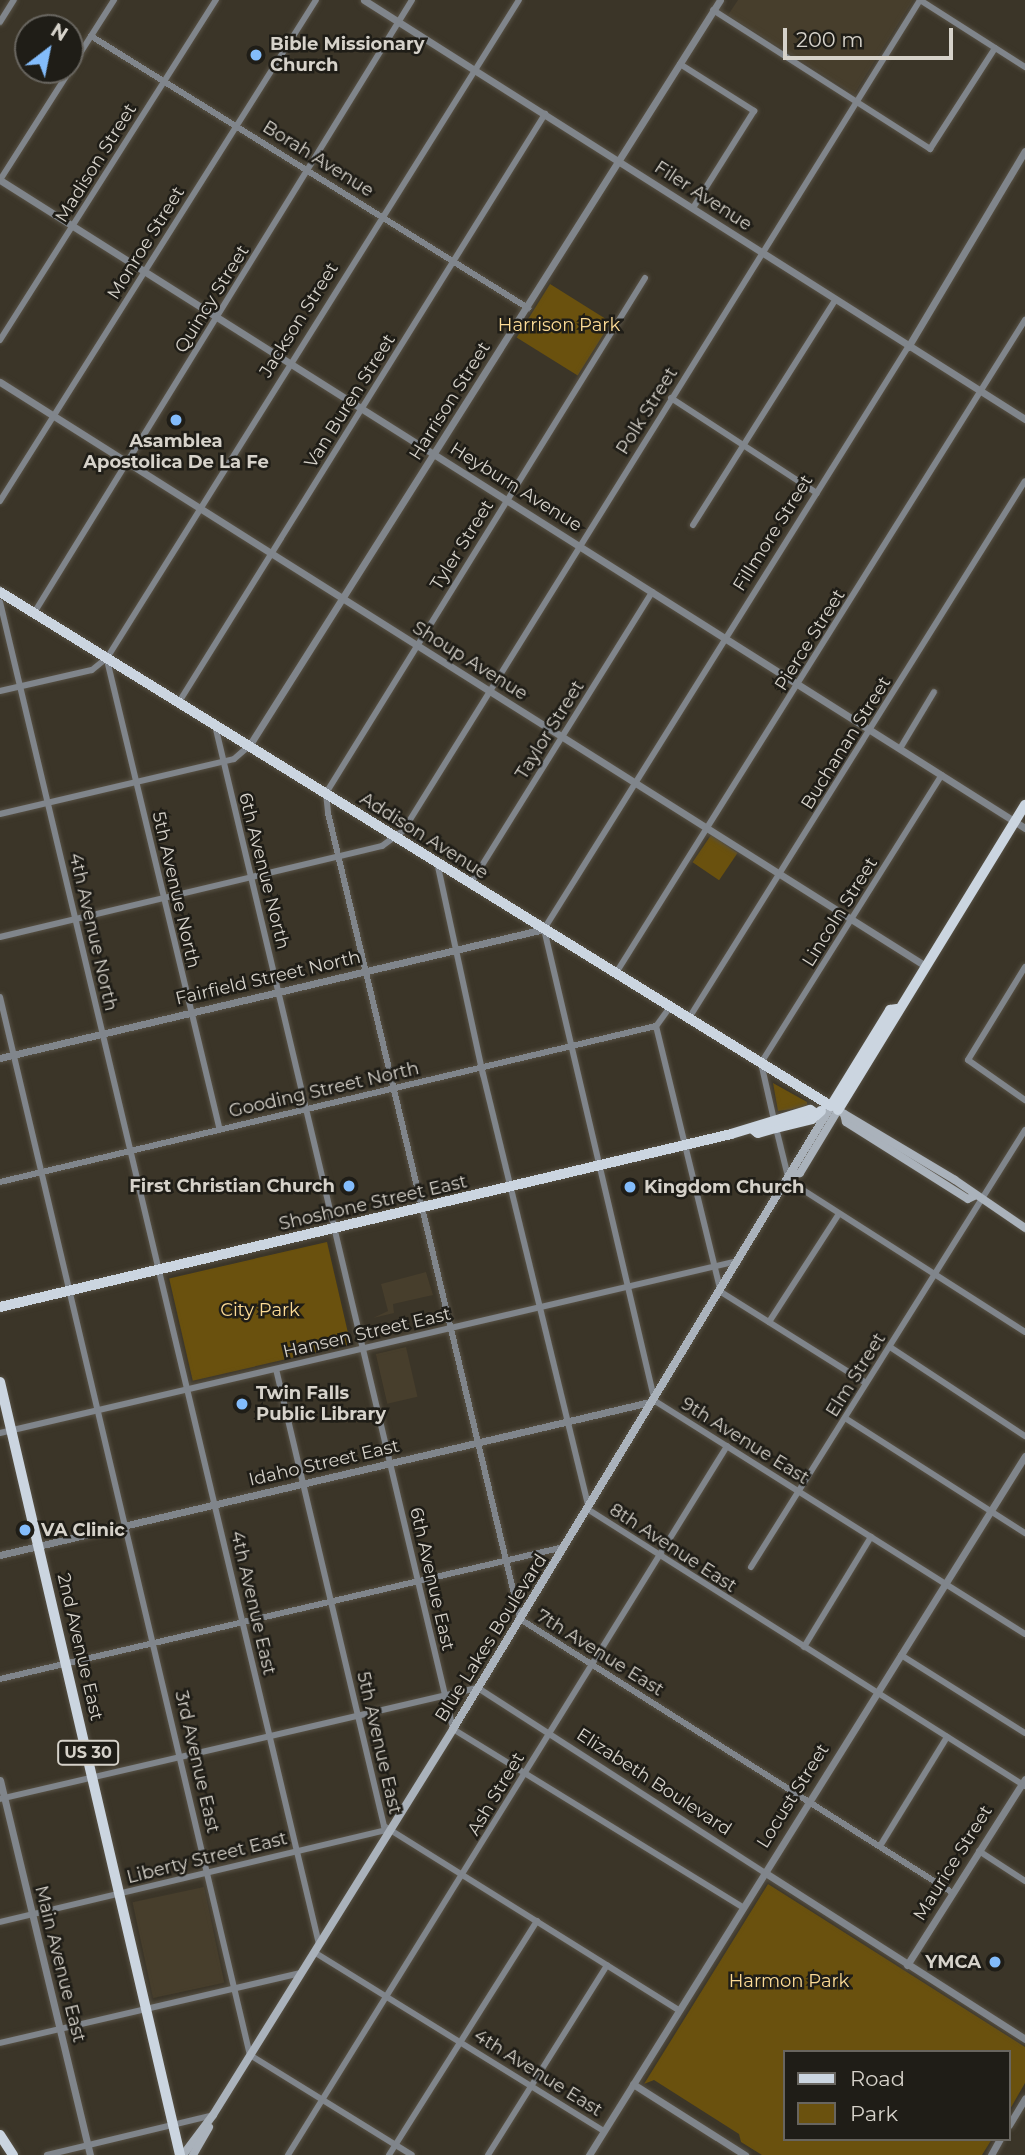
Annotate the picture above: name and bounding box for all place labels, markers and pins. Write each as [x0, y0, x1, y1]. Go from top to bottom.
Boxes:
place label: Bible Missionary Church [270, 34, 424, 76]
marker: Bible Missionary Church [248, 47, 264, 63]
marker: Asamblea Apostolica De La Fe [168, 412, 184, 428]
place label: Asamblea Apostolica De La Fe [83, 431, 269, 474]
place label: First Christian Church [129, 1175, 335, 1197]
place label: Kingdom Church [644, 1176, 805, 1198]
marker: First Christian Church [341, 1178, 357, 1194]
marker: Kingdom Church [622, 1179, 638, 1195]
place label: Twin Falls Public Library [256, 1383, 386, 1426]
marker: Twin Falls Public Library [234, 1396, 250, 1412]
place label: VA Clinic [41, 1519, 125, 1541]
marker: VA Clinic [15, 1520, 35, 1540]
place label: YMCA [925, 1951, 981, 1973]
marker: YMCA [987, 1954, 1003, 1970]

